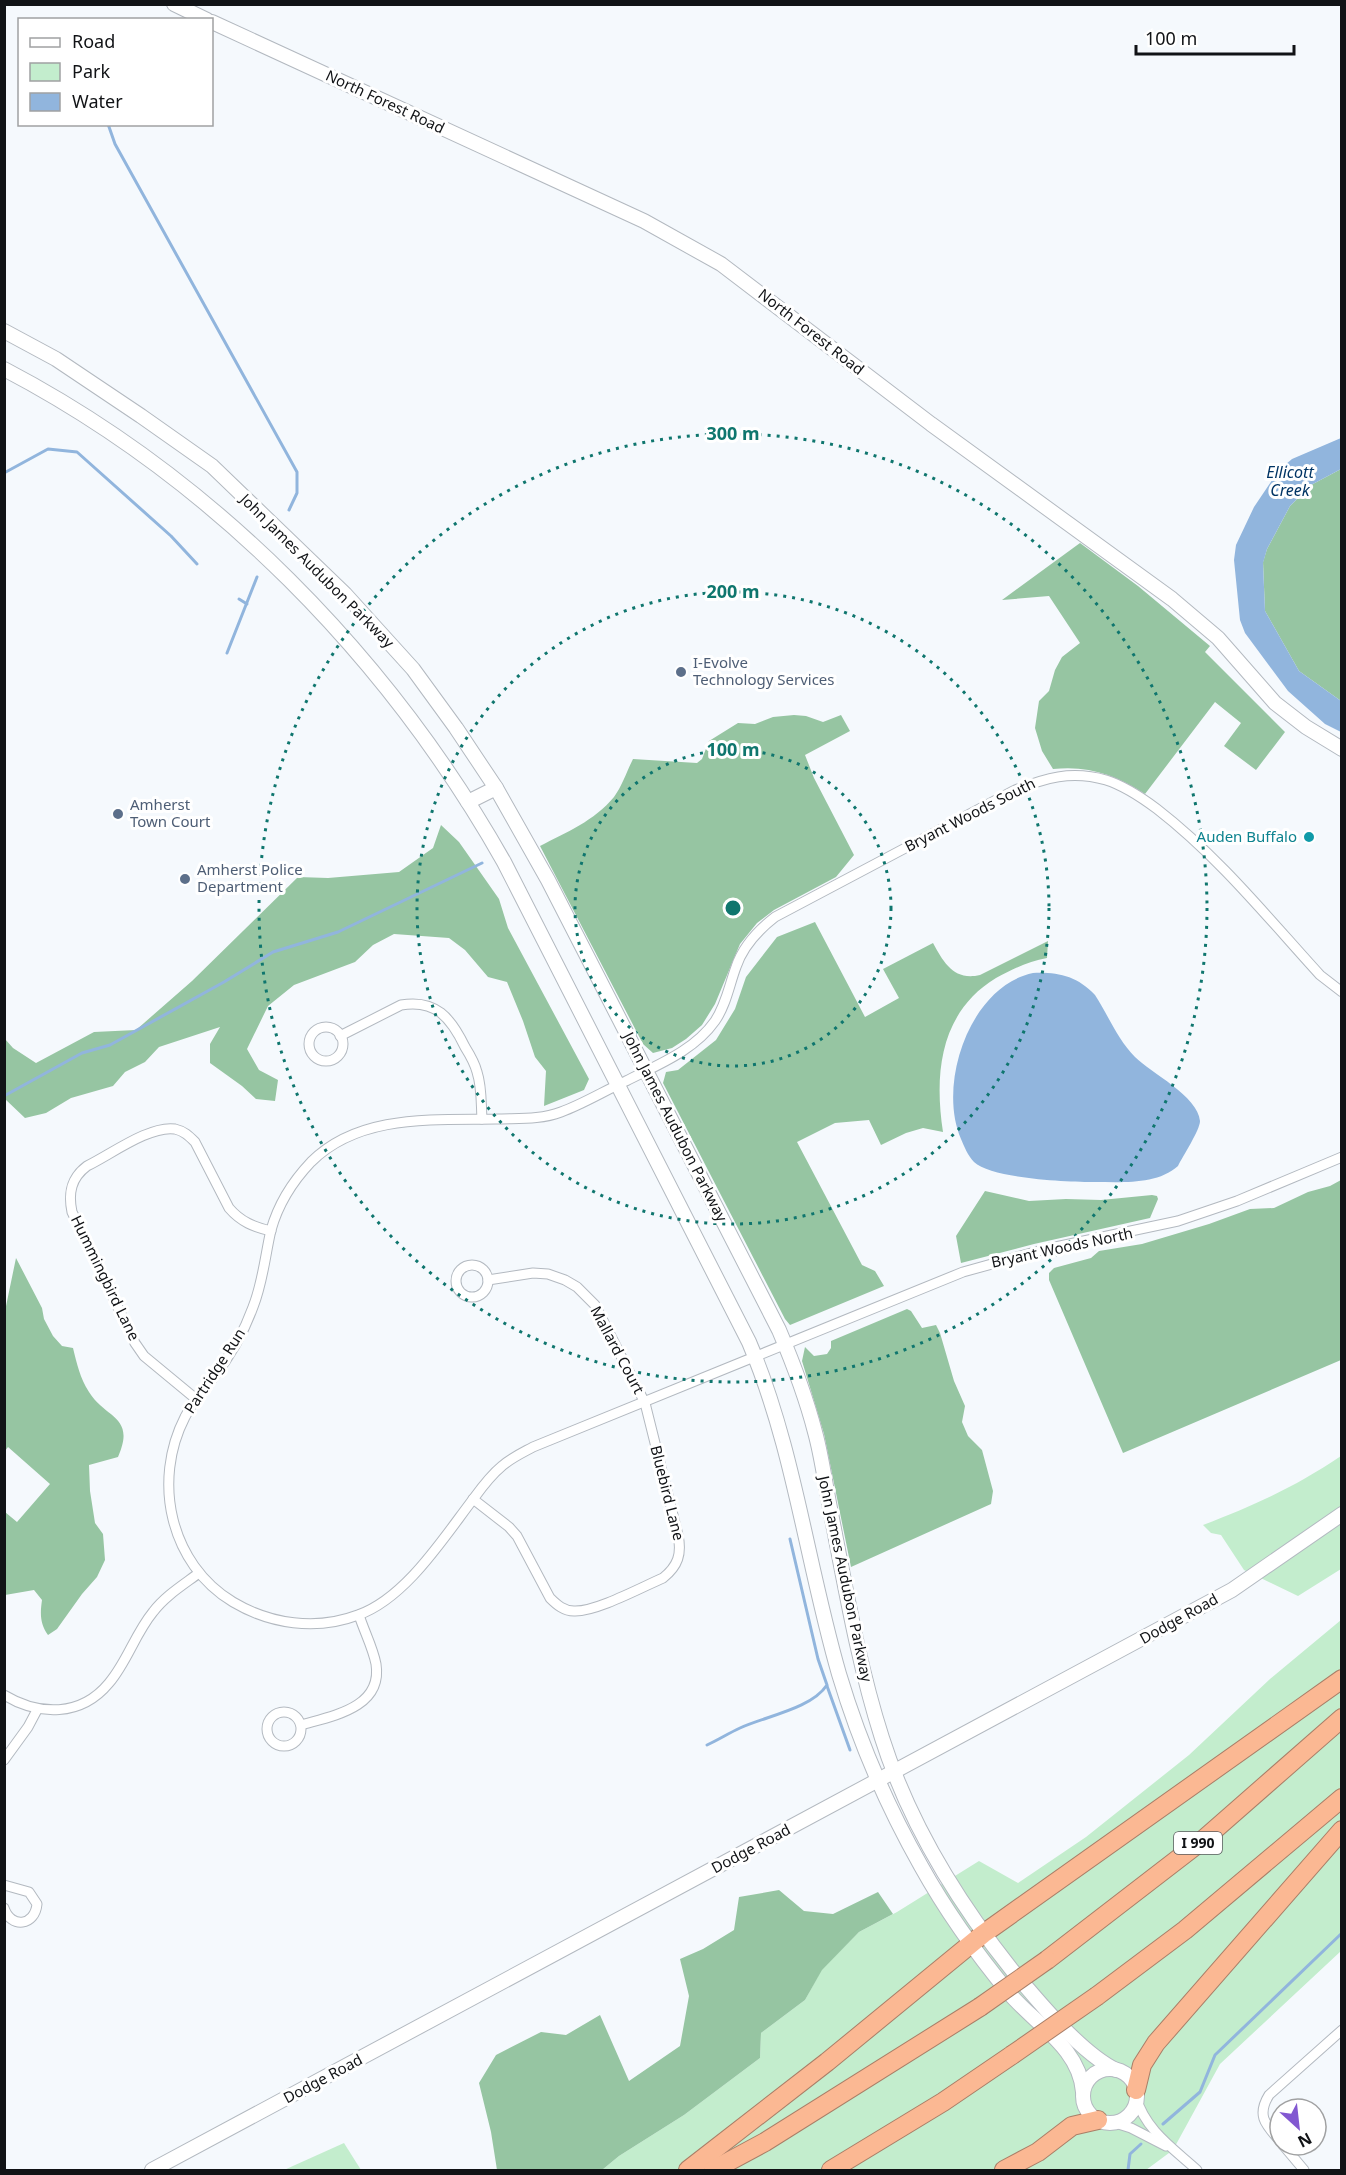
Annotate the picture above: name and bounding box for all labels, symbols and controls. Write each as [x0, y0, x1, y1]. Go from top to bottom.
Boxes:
legend [18, 18, 213, 126]
scale bar [1136, 18, 1294, 56]
text: 100 m [1145, 26, 1197, 50]
text: Road [72, 29, 115, 53]
text: Park [72, 59, 110, 83]
street label: North Forest Road [323, 65, 448, 137]
text: Water [72, 89, 123, 113]
street label: North Forest Road [755, 284, 869, 379]
text: 300 m [706, 421, 760, 445]
water label: Ellicott Creek [1266, 461, 1314, 501]
street label: John James Audubon Parkway [235, 488, 399, 652]
text: 200 m [706, 579, 760, 603]
place label: I-Evolve Technology Services [693, 652, 835, 689]
marker: I-Evolve Technology Services [674, 665, 688, 679]
text: 100 m [706, 737, 760, 761]
street label: Bryant Woods South [901, 773, 1038, 856]
place label: Amherst Town Court [130, 794, 211, 831]
marker: Amherst Town Court [111, 807, 125, 821]
place label: Auden Buffalo [1197, 826, 1297, 846]
marker: Auden Buffalo [1302, 830, 1316, 844]
place label: Amherst Police Department [197, 859, 303, 896]
marker: Amherst Police Department [178, 872, 192, 886]
centre of rings [723, 898, 743, 918]
street label: John James Audubon Parkway [618, 1027, 733, 1225]
street label: Hummingbird Lane [67, 1212, 145, 1343]
street label: Bryant Woods North [989, 1222, 1134, 1272]
street label: Mallard Court [586, 1302, 650, 1397]
street label: Partridge Run [179, 1324, 249, 1417]
street label: Bluebird Lane [646, 1443, 689, 1542]
street label: John James Audubon Parkway [814, 1472, 878, 1684]
street label: Dodge Road [1136, 1588, 1221, 1648]
street label: Dodge Road [707, 1819, 794, 1877]
road number: I 990 [1174, 1832, 1222, 1854]
street label: Dodge Road [279, 2049, 366, 2107]
north arrow [1268, 2097, 1328, 2157]
text: N [1294, 2128, 1316, 2153]

